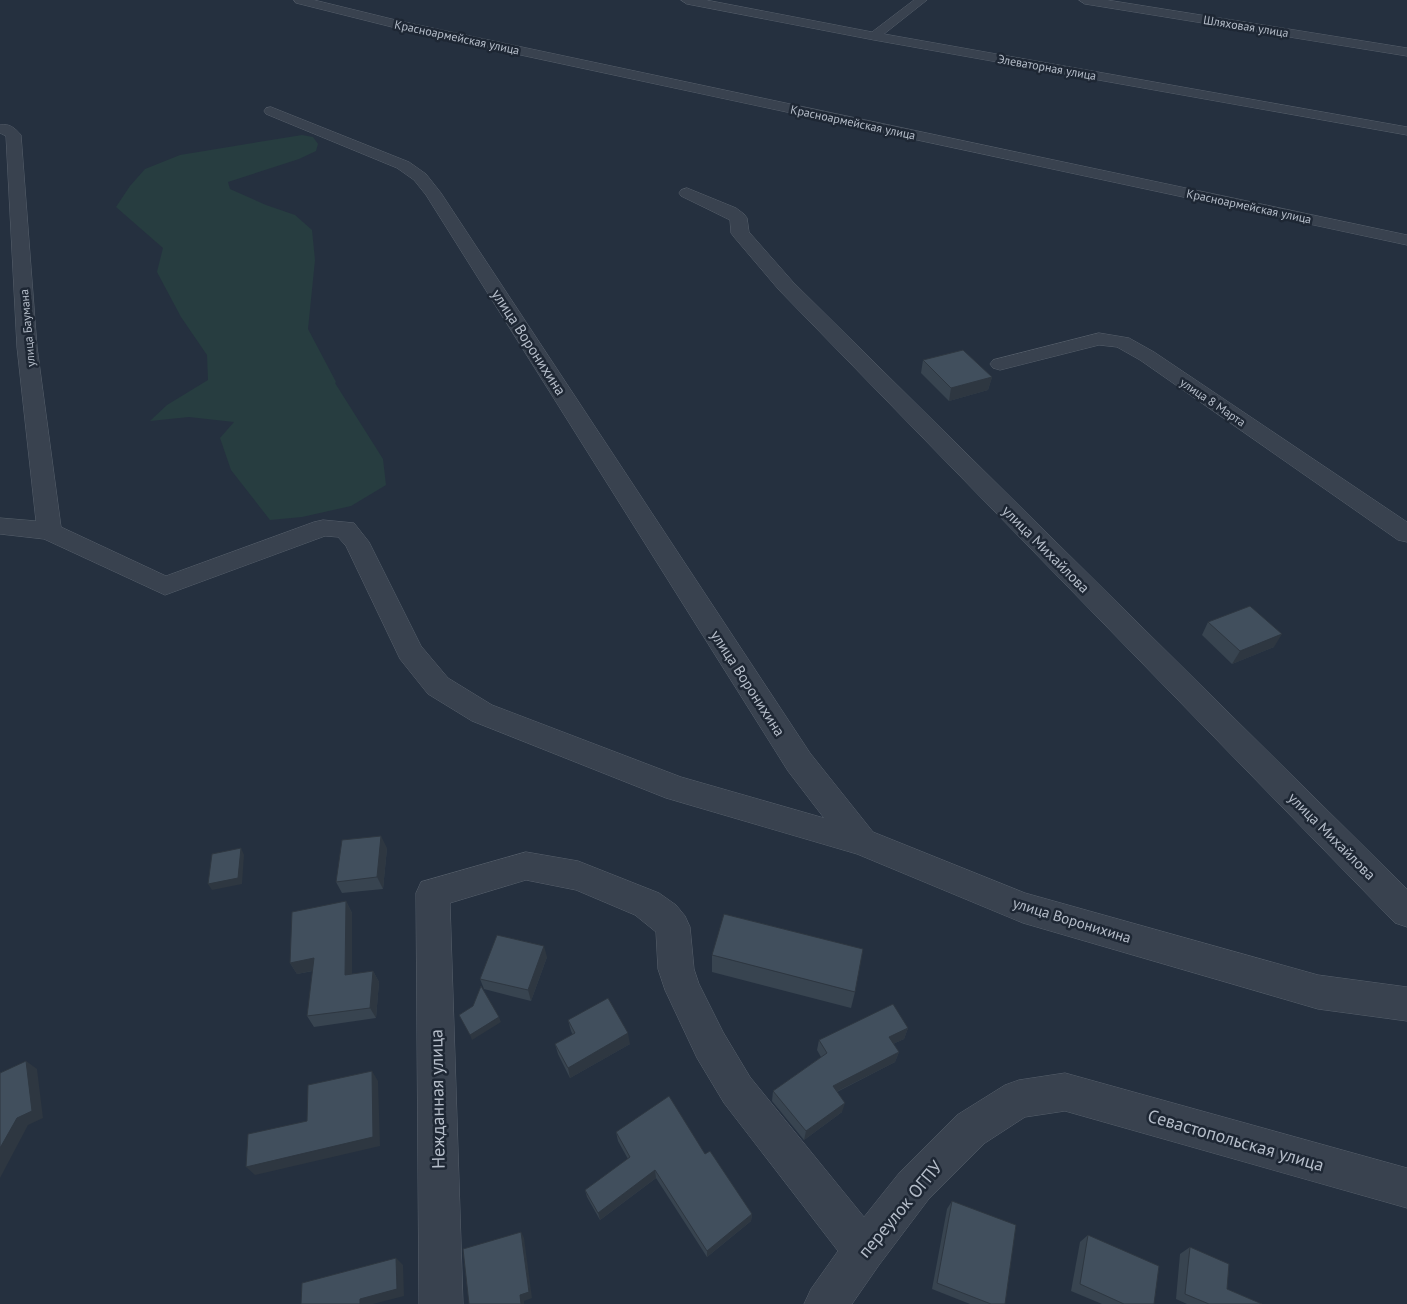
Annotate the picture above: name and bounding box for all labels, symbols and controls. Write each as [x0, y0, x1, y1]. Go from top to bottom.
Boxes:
street label: Шляховая улица [1202, 12, 1290, 40]
street label: Красноармейская улица [393, 16, 521, 58]
street label: Элеваторная улица [996, 51, 1098, 83]
street label: Красноармейская улица [789, 101, 917, 143]
street label: Красноармейская улица [1185, 185, 1313, 227]
street label: улица Воронихина [488, 285, 570, 399]
street label: улица Баумана [16, 288, 38, 368]
street label: улица 8 Марта [1177, 375, 1249, 429]
street label: улица Михайлова [998, 501, 1094, 597]
street label: улица Воронихина [707, 626, 789, 740]
street label: улица Михайлова [1284, 788, 1380, 884]
street label: улица Воронихина [1010, 893, 1134, 947]
street label: Нежданная улица [424, 1029, 450, 1169]
street label: Севастопольская улица [1145, 1104, 1327, 1176]
street label: переулок ОГПУ [853, 1156, 947, 1262]

